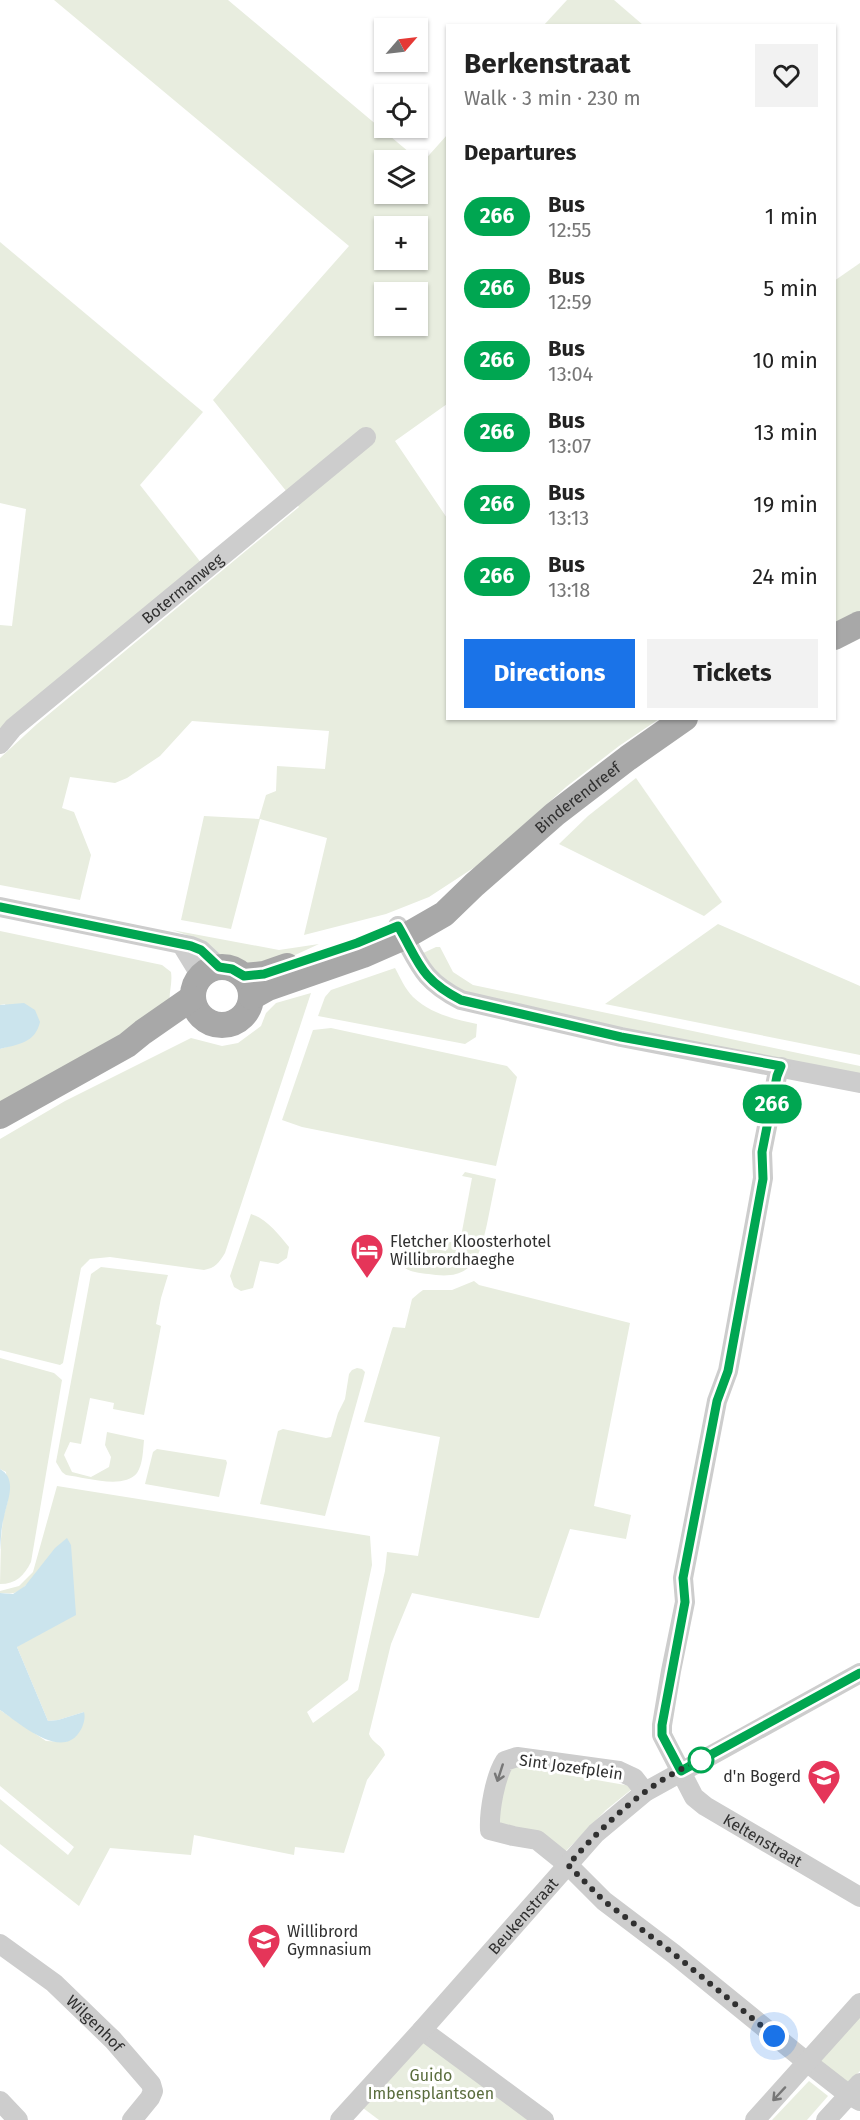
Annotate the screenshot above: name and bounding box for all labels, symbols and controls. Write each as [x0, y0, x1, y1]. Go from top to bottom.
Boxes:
north arrow [374, 18, 428, 72]
map controls [374, 18, 428, 336]
button: heart [755, 44, 818, 107]
text: Berkenstraat [464, 47, 631, 80]
button: locate [374, 84, 428, 138]
text: Walk · 3 min · 230 m [464, 86, 641, 110]
text: Departures [464, 139, 576, 166]
button: layers [374, 150, 428, 204]
text: Bus [548, 191, 585, 218]
text: 266 [480, 203, 514, 229]
text: 1 min [765, 203, 818, 230]
button: + [374, 216, 428, 270]
text: 12:55 [548, 218, 591, 242]
text: Bus [548, 263, 585, 290]
text: 266 [480, 275, 514, 301]
text: 5 min [763, 275, 818, 302]
button: − [374, 282, 428, 336]
text: 12:59 [548, 290, 592, 314]
text: Bus [548, 335, 585, 362]
text: 266 [480, 347, 514, 373]
text: 10 min [752, 347, 818, 374]
text: 13:04 [548, 362, 593, 386]
text: Bus [548, 407, 585, 434]
text: 266 [480, 419, 514, 445]
text: 13 min [754, 419, 818, 446]
text: 13:07 [548, 434, 591, 458]
text: Bus [548, 479, 585, 506]
text: 266 [480, 491, 514, 517]
text: 19 min [753, 491, 818, 518]
text: 13:13 [548, 506, 589, 530]
street label: Botermanweg [138, 549, 227, 628]
text: Bus [548, 551, 585, 578]
text: 266 [480, 563, 514, 589]
text: 24 min [752, 563, 818, 590]
text: 13:18 [548, 578, 590, 602]
button: Directions [464, 639, 635, 708]
button: Tickets [647, 639, 818, 708]
street label: Binderendreef [531, 757, 625, 837]
line badge: 266 [738, 1084, 806, 1124]
text: 266 [755, 1091, 789, 1117]
hotel icon: Fletcher Kloosterhotel Willibrordhaeghe [349, 1232, 385, 1279]
place label: Fletcher Kloosterhotel Willibrordhaeghe [390, 1232, 551, 1269]
unlabelled marker [688, 1747, 714, 1773]
street label: Sint Jozefplein [518, 1750, 624, 1784]
school or university icon: d'n Bogerd [806, 1758, 842, 1805]
one-way arrow [494, 1764, 505, 1783]
place label: d'n Bogerd [723, 1767, 801, 1786]
street label: Keltenstraat [720, 1809, 806, 1871]
street label: Beukenstraat [484, 1873, 562, 1958]
school or university icon: Willibrord Gymnasium [246, 1922, 282, 1969]
place label: Willibrord Gymnasium [287, 1922, 372, 1959]
street label: Wilgenhof [63, 1991, 129, 2056]
your location [759, 2021, 789, 2051]
park label: Guido Imbensplantsoen [368, 2066, 494, 2103]
one-way arrow [772, 2086, 786, 2101]

